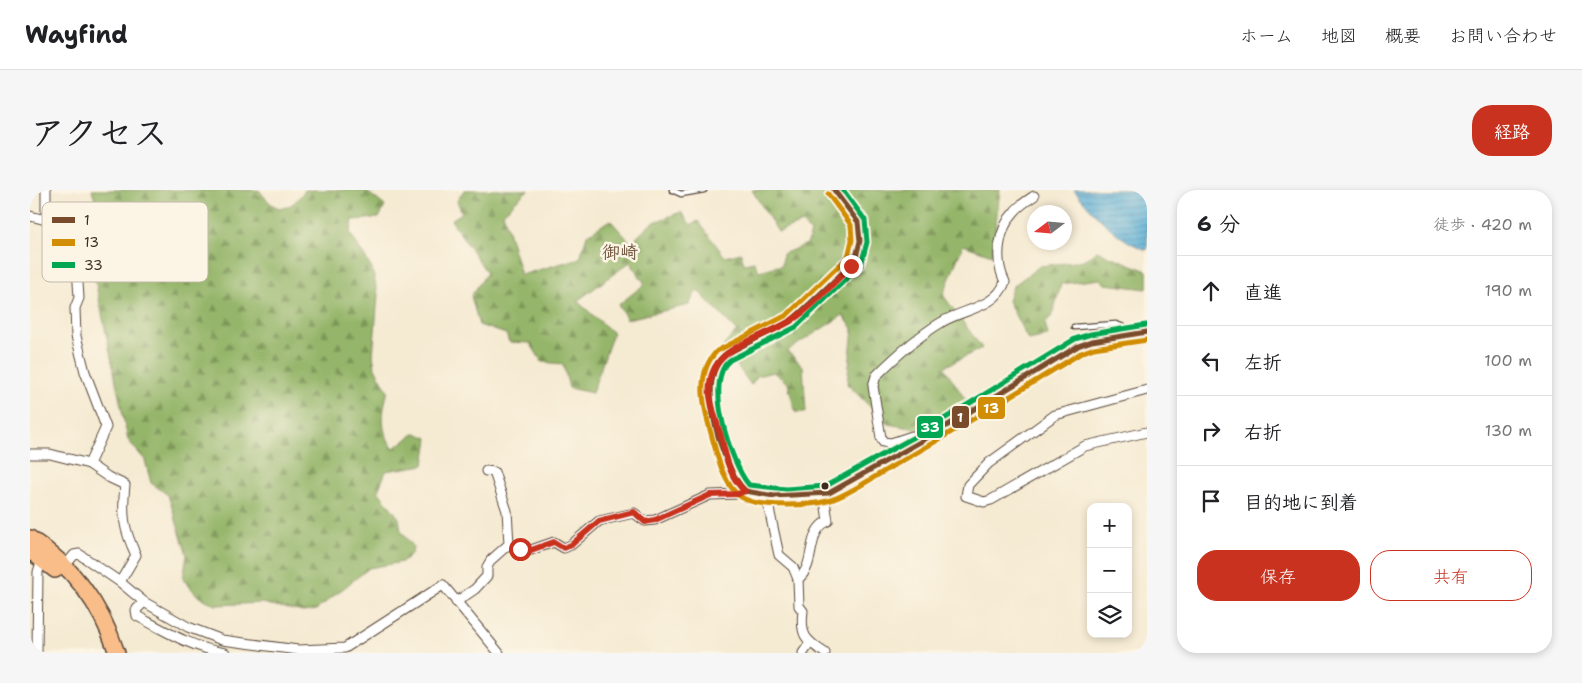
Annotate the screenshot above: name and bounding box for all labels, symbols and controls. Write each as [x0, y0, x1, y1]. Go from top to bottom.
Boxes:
text: Wayfind [25, 19, 128, 51]
text: ホーム [1240, 24, 1293, 48]
text: 地図 [1321, 24, 1357, 48]
text: 概要 [1385, 24, 1421, 48]
text: お問い合わせ [1449, 24, 1557, 48]
button: 経路 [1472, 105, 1552, 156]
text: アクセス [30, 109, 168, 156]
legend [42, 202, 208, 282]
north arrow [1027, 205, 1072, 250]
text: 6 分 [1197, 210, 1240, 238]
text: 1 [84, 211, 90, 229]
text: 徒歩 · 420 m [1433, 214, 1532, 235]
text: 13 [84, 233, 99, 251]
district label: 御崎 [602, 240, 638, 264]
route end [840, 255, 863, 278]
text: 33 [84, 256, 103, 274]
icon: ahead [1197, 277, 1225, 305]
text: 直進 [1244, 280, 1282, 305]
text: 190 m [1485, 280, 1532, 301]
icon: left [1197, 347, 1225, 375]
text: 左折 [1244, 350, 1282, 375]
text: 100 m [1484, 350, 1532, 371]
line badge: 13 [977, 396, 1006, 420]
text: 13 [983, 399, 999, 417]
line badge: 1 [951, 405, 970, 429]
text: 1 [957, 408, 963, 426]
line badge: 33 [916, 415, 944, 439]
icon: right [1197, 417, 1225, 445]
text: 33 [920, 418, 940, 436]
text: 右折 [1244, 420, 1282, 445]
text: 130 m [1485, 420, 1532, 441]
unlabelled marker [820, 481, 830, 491]
icon: arrive [1197, 487, 1225, 515]
text: 目的地に到着 [1244, 490, 1358, 515]
map controls [1087, 503, 1132, 638]
button: + [1087, 503, 1132, 548]
route start [509, 538, 532, 561]
button: − [1087, 548, 1132, 593]
button: 保存 [1197, 550, 1360, 601]
button: 共有 [1370, 550, 1532, 601]
button: layers [1087, 593, 1132, 638]

